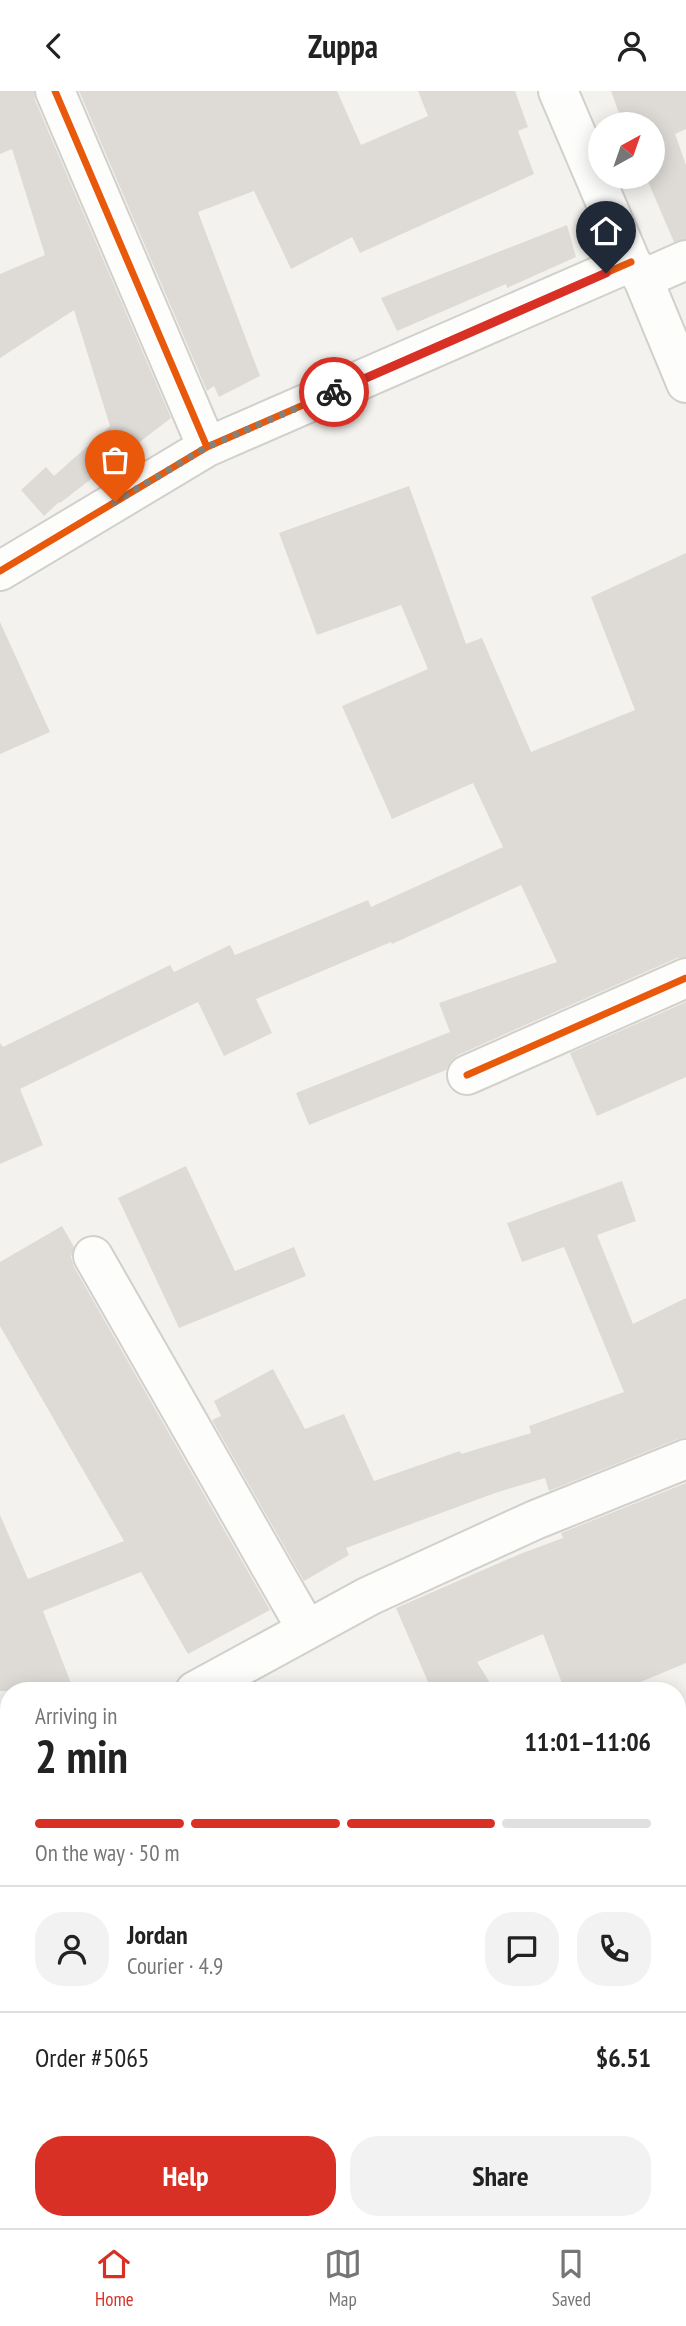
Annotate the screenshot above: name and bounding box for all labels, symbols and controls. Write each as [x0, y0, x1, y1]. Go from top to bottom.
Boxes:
text: Zuppa [308, 25, 378, 67]
icon: back [35, 27, 73, 65]
icon: person [613, 27, 651, 65]
north arrow [588, 112, 665, 189]
map controls [588, 112, 665, 189]
pin [576, 201, 636, 273]
icon: home [587, 212, 625, 250]
courier [299, 357, 369, 427]
icon: bike [315, 373, 353, 411]
pin [85, 430, 145, 502]
icon: bag [96, 441, 134, 479]
text: Arriving in [35, 1701, 117, 1730]
text: 11:01–11:06 [524, 1725, 651, 1758]
text: 2 min [35, 1726, 128, 1786]
text: On the way · 50 m [35, 1838, 179, 1867]
button: person [35, 1912, 109, 1986]
button: chat [485, 1912, 559, 1986]
button: phone [577, 1912, 651, 1986]
text: Jordan [127, 1918, 188, 1951]
text: Courier · 4.9 [127, 1951, 223, 1980]
text: Order #5065 [35, 2041, 150, 2074]
text: $6.51 [596, 2041, 651, 2074]
button: Help [35, 2136, 336, 2216]
button: Share [350, 2136, 651, 2216]
tab: Home [95, 2245, 134, 2311]
tab: Map [324, 2245, 362, 2311]
tab: Saved [552, 2245, 591, 2311]

